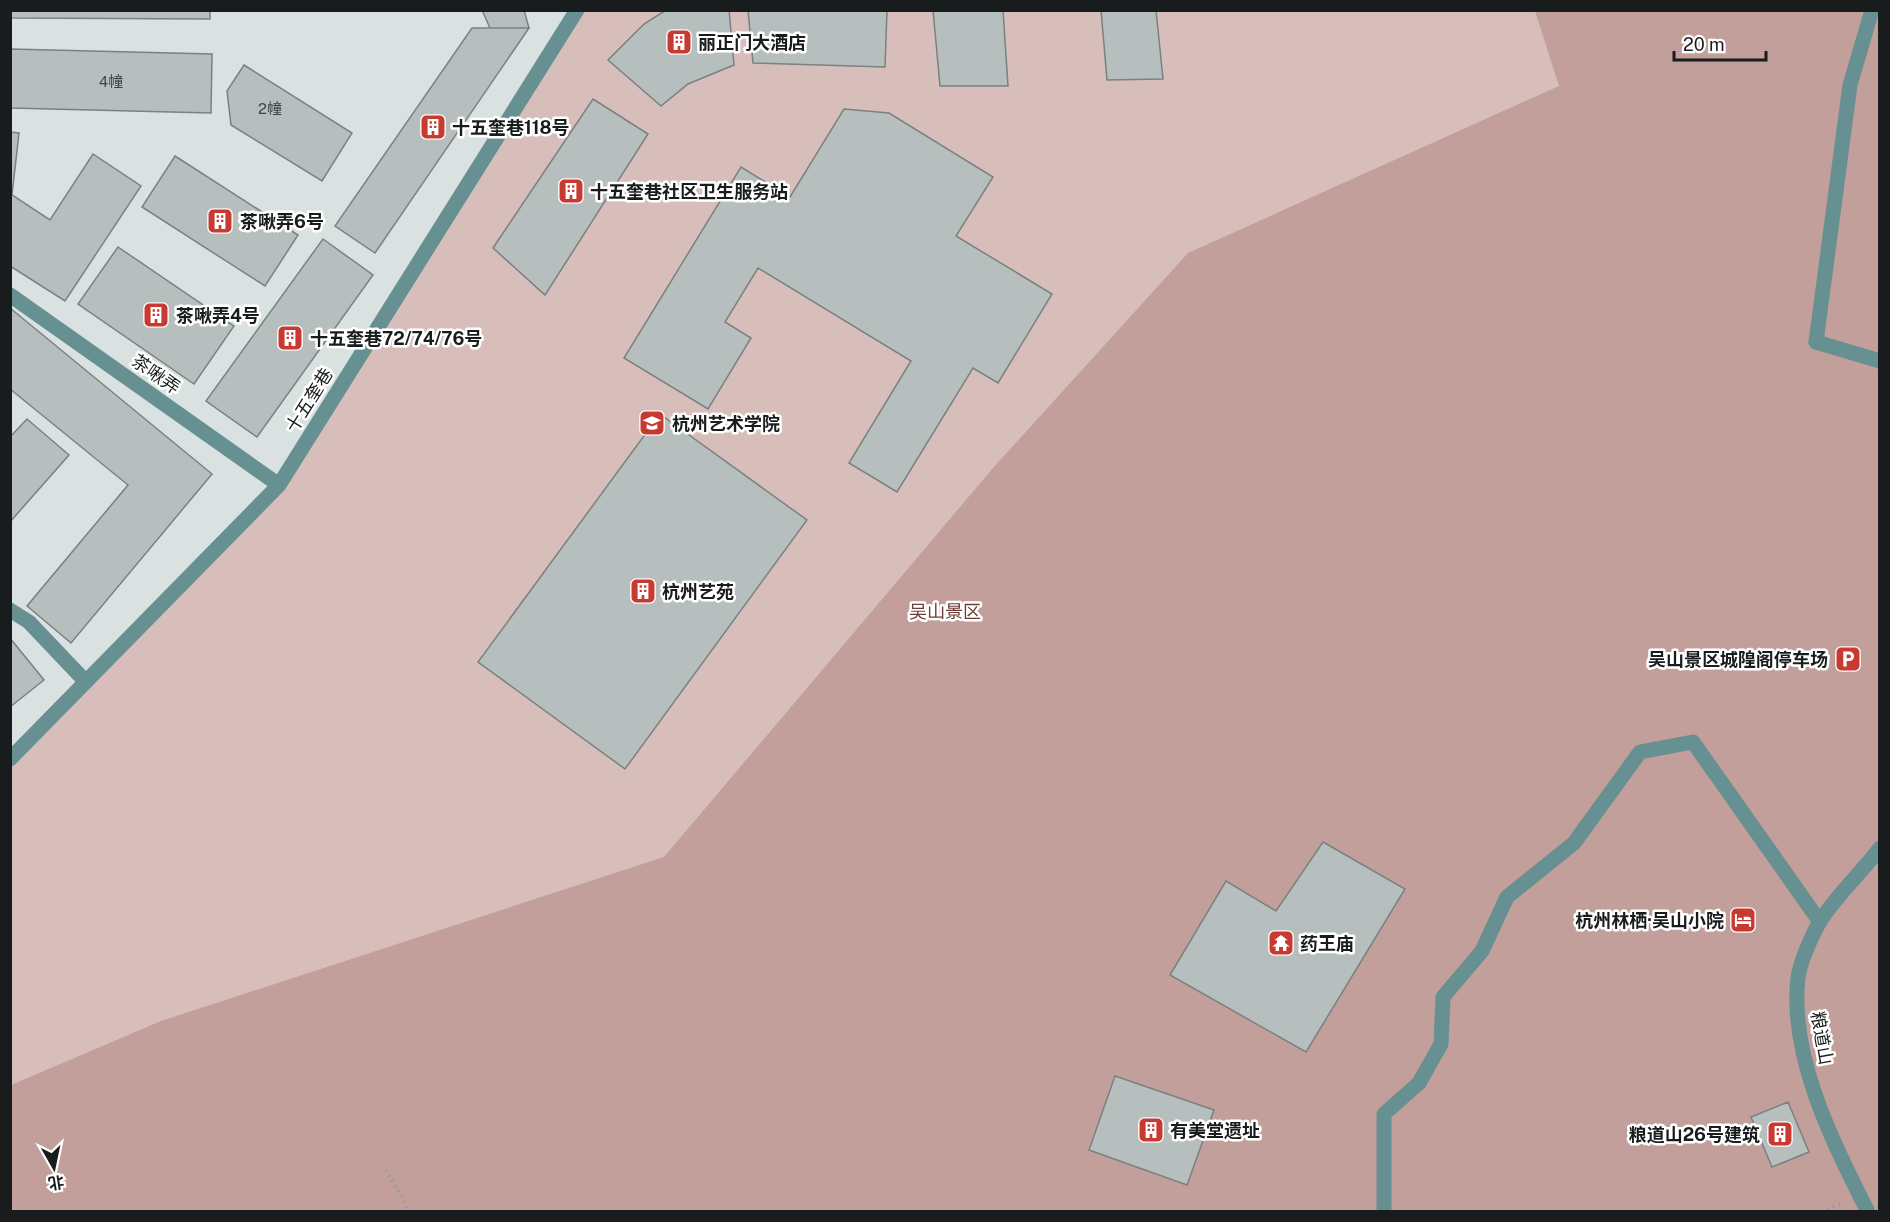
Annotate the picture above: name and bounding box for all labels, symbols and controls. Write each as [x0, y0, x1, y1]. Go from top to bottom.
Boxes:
scale bar [1674, 24, 1766, 62]
building icon: 丽正门大酒店 [664, 27, 694, 57]
place label: 丽正门大酒店 [698, 32, 806, 53]
text: 20 m [1683, 34, 1725, 55]
house number: 4幢 [99, 73, 123, 90]
house number: 2幢 [258, 100, 282, 117]
building icon: 十五奎巷118号 [418, 112, 448, 142]
place label: 十五奎巷118号 [452, 117, 570, 138]
building icon: 十五奎巷社区卫生服务站 [556, 176, 586, 206]
place label: 十五奎巷社区卫生服务站 [590, 181, 788, 202]
building icon: 茶啾弄6号 [205, 206, 235, 236]
place label: 茶啾弄6号 [240, 211, 324, 232]
building icon: 茶啾弄4号 [141, 300, 171, 330]
place label: 茶啾弄4号 [176, 305, 260, 326]
building icon: 十五奎巷72/74/76号 [275, 323, 305, 353]
place label: 十五奎巷72/74/76号 [310, 328, 482, 349]
street label: 茶啾弄 [128, 350, 184, 398]
street label: 十五奎巷 [281, 364, 337, 436]
school or university icon: 杭州艺术学院 [637, 408, 667, 438]
place label: 杭州艺术学院 [672, 413, 780, 434]
building icon: 杭州艺苑 [628, 576, 658, 606]
place label: 杭州艺苑 [662, 581, 734, 602]
park label: 吴山景区 [909, 601, 981, 622]
parking icon: 吴山景区城隍阁停车场 [1833, 644, 1863, 674]
place label: 吴山景区城隍阁停车场 [1648, 649, 1828, 670]
hotel icon: 杭州林栖·吴山小院 [1728, 905, 1758, 935]
place label: 杭州林栖·吴山小院 [1575, 910, 1724, 931]
temple icon: 药王庙 [1266, 928, 1296, 958]
place label: 药王庙 [1300, 933, 1354, 954]
street label: 粮道山 [1807, 1010, 1837, 1066]
building icon: 有美堂遗址 [1136, 1115, 1166, 1145]
building icon: 粮道山26号建筑 [1765, 1119, 1795, 1149]
place label: 有美堂遗址 [1170, 1120, 1260, 1141]
place label: 粮道山26号建筑 [1629, 1124, 1760, 1145]
north arrow [24, 1138, 84, 1198]
text: 北 [47, 1172, 66, 1193]

